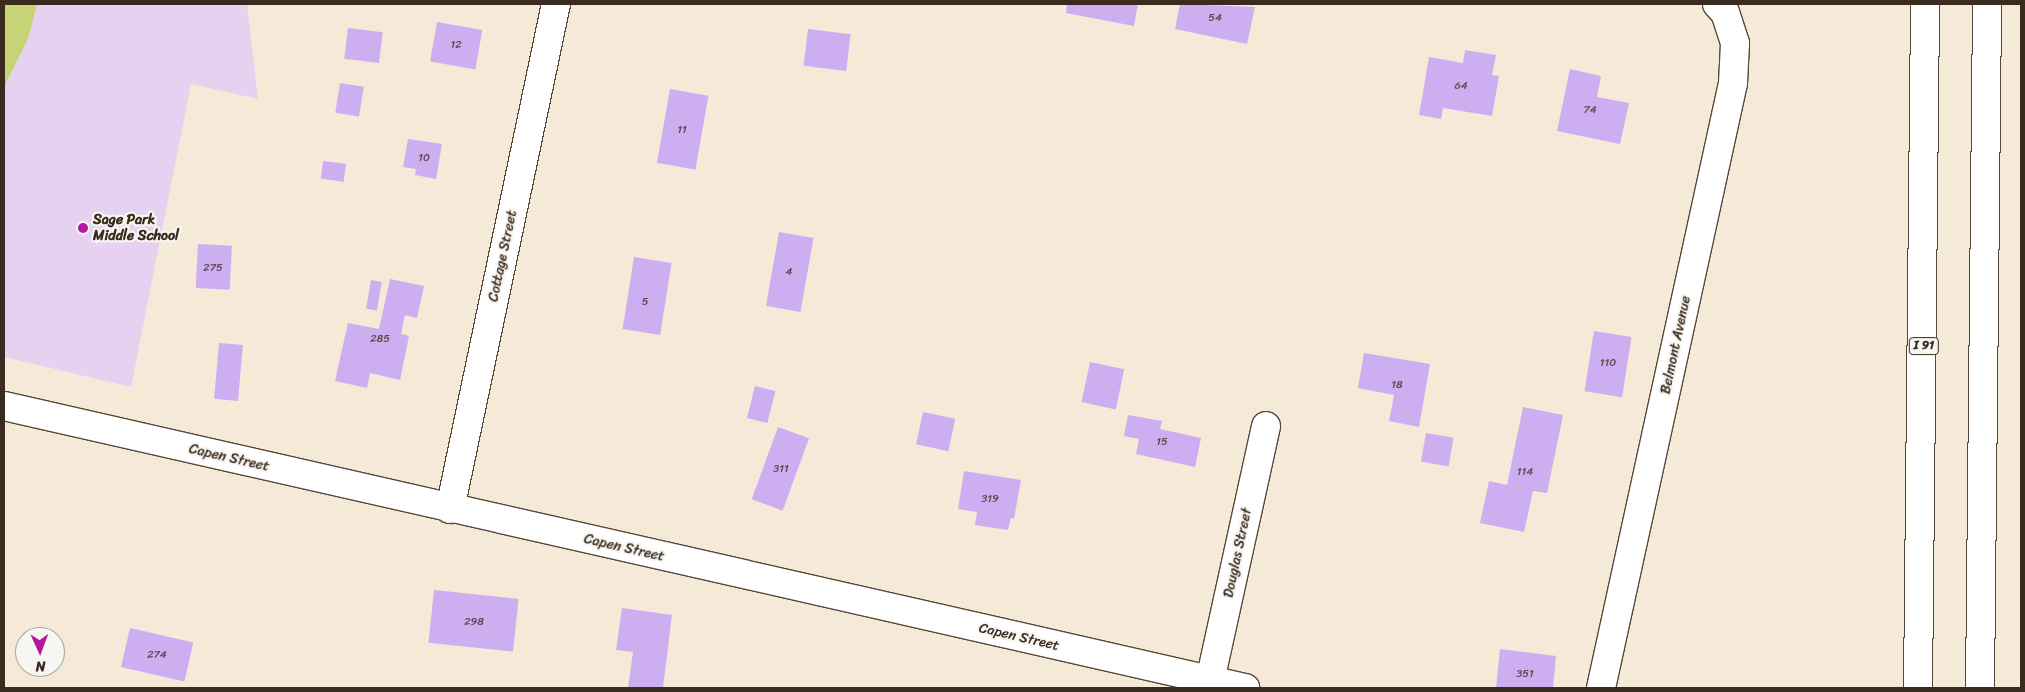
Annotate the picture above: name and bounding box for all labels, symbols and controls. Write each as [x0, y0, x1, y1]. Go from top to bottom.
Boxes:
house number: 54 [1208, 11, 1222, 25]
house number: 12 [450, 38, 462, 52]
house number: 64 [1454, 79, 1468, 93]
house number: 74 [1583, 103, 1597, 117]
house number: 11 [677, 123, 687, 137]
house number: 10 [418, 151, 430, 165]
street label: Cottage Street [485, 209, 521, 303]
place label: Sage Park Middle School [93, 212, 179, 244]
marker: Sage Park Middle School [77, 222, 89, 234]
house number: 275 [203, 261, 223, 275]
house number: 4 [786, 265, 792, 279]
street label: Belmont Avenue [1657, 294, 1695, 396]
house number: 5 [642, 295, 648, 309]
house number: 285 [370, 332, 390, 346]
road number: I 91 [1908, 336, 1940, 356]
house number: 110 [1600, 356, 1616, 370]
house number: 18 [1391, 378, 1403, 392]
house number: 15 [1156, 435, 1168, 449]
street label: Capen Street [187, 441, 271, 475]
house number: 311 [773, 462, 789, 476]
house number: 114 [1517, 465, 1533, 479]
house number: 319 [981, 492, 999, 506]
street label: Douglas Street [1220, 507, 1256, 599]
street label: Capen Street [582, 531, 666, 565]
house number: 298 [464, 615, 484, 629]
street label: Capen Street [977, 620, 1061, 654]
north arrow [15, 627, 65, 677]
house number: 274 [147, 648, 167, 662]
text: N [35, 654, 46, 679]
house number: 351 [1516, 667, 1534, 681]

